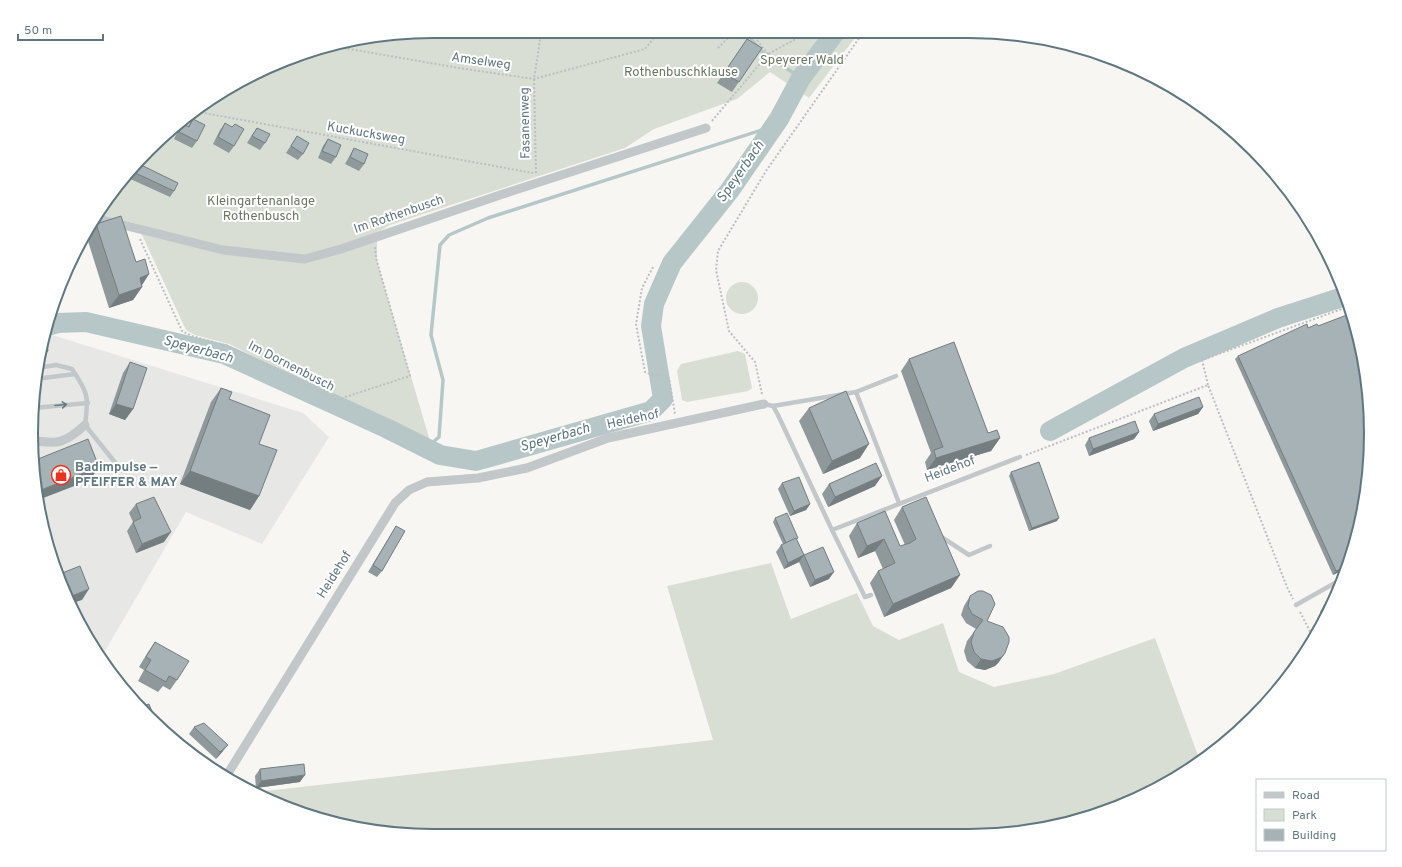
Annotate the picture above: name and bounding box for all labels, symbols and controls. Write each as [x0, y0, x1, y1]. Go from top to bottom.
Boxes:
scale bar [18, 16, 103, 42]
text: 50 m [24, 23, 52, 39]
street label: Amselweg [450, 50, 512, 74]
park label: Speyerer Wald [760, 53, 844, 69]
park label: Rothenbuschklause [624, 65, 738, 81]
street label: Fasanenweg [517, 87, 535, 159]
street label: Kuckucksweg [326, 119, 406, 149]
water label: Speyerbach [713, 137, 769, 206]
street label: Im Rothenbusch [352, 192, 446, 238]
park label: Kleingartenanlage Rothenbusch [207, 194, 315, 225]
water label: Speyerbach [161, 333, 235, 368]
street label: Im Dornenbusch [245, 338, 337, 396]
one-way arrow [54, 402, 67, 409]
street label: Heidehof [606, 407, 661, 433]
water label: Speyerbach [518, 420, 592, 456]
street label: Heidehof [923, 453, 978, 487]
place label: Badimpulse — PFEIFFER & MAY [75, 460, 178, 491]
shop icon: Badimpulse — PFEIFFER & MAY [50, 464, 72, 486]
street label: Heidehof [314, 548, 356, 602]
legend [1256, 779, 1386, 851]
text: Road [1292, 788, 1320, 804]
text: Park [1292, 808, 1317, 824]
text: Building [1292, 828, 1336, 844]

